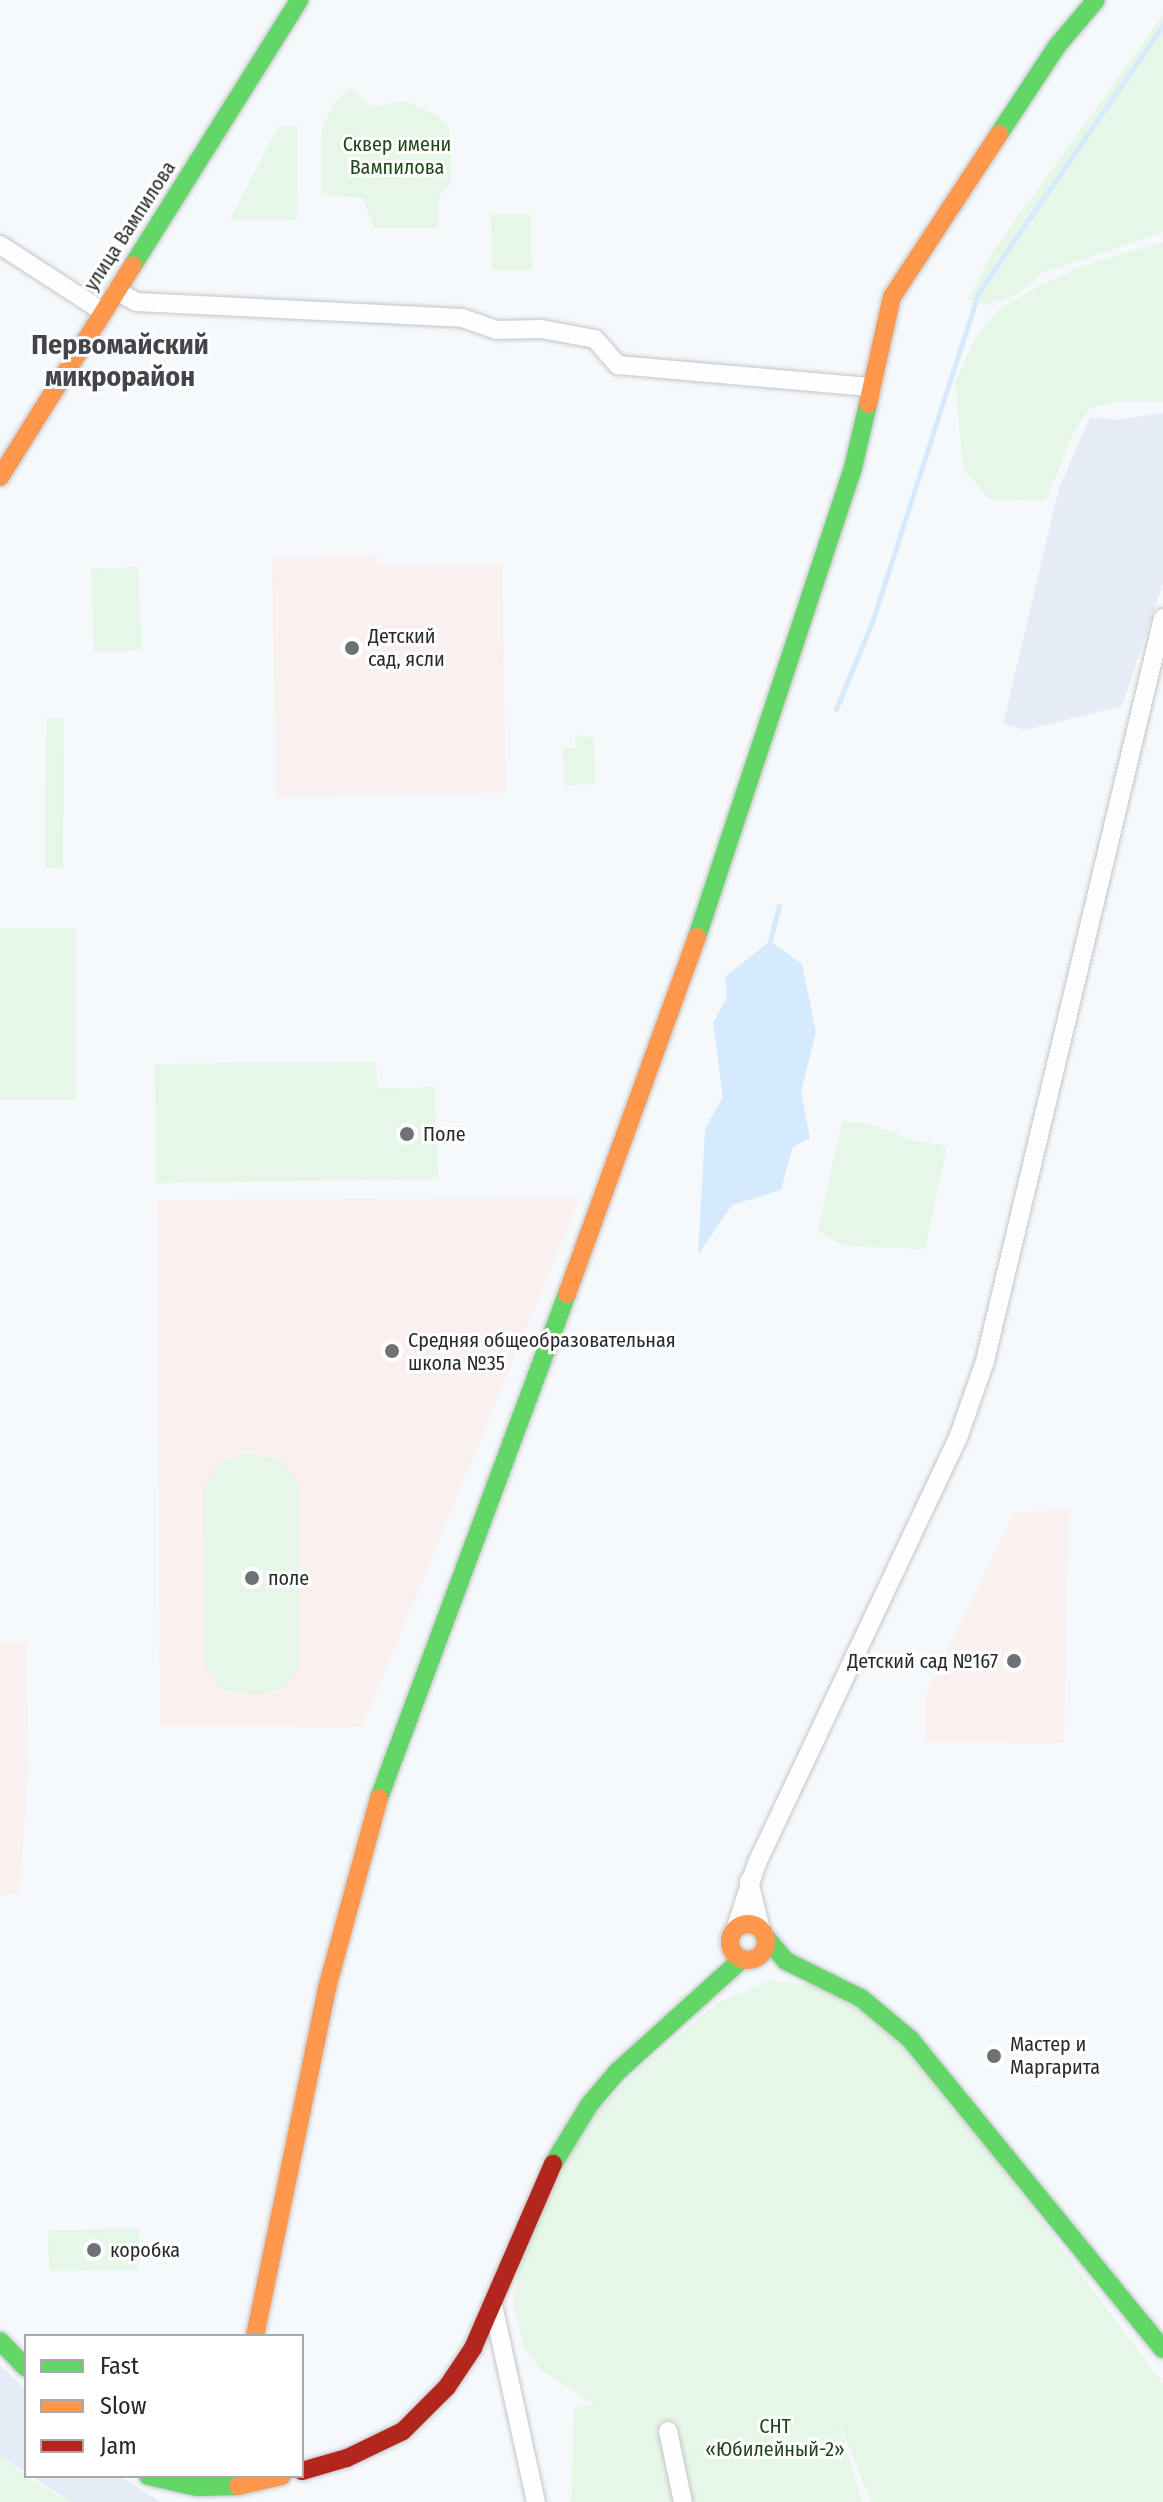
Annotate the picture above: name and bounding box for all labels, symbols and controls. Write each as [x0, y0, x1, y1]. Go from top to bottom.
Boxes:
park label: Сквер имени Вампилова [343, 132, 451, 179]
street label: улица Вампилова [79, 157, 181, 295]
district label: Первомайский микрорайон [31, 328, 209, 394]
place label: Детский сад, ясли [368, 624, 445, 671]
marker: Детский сад, ясли [343, 639, 361, 657]
place label: Поле [423, 1122, 466, 1146]
marker: Поле [398, 1125, 416, 1143]
place label: Средняя общеобразовательная школа №35 [408, 1328, 676, 1375]
marker: Средняя общеобразовательная школа №35 [383, 1342, 401, 1360]
place label: поле [268, 1566, 309, 1590]
marker: поле [243, 1569, 261, 1587]
place label: Детский сад №167 [847, 1649, 998, 1673]
marker: Детский сад №167 [1005, 1652, 1023, 1670]
place label: Мастер и Маргарита [1010, 2032, 1100, 2079]
marker: Мастер и Маргарита [985, 2047, 1003, 2065]
place label: коробка [110, 2238, 180, 2262]
marker: коробка [85, 2241, 103, 2259]
legend [24, 2334, 304, 2478]
text: Fast [100, 2352, 139, 2380]
text: Slow [100, 2392, 146, 2420]
park label: СНТ «Юбилейный-2» [705, 2414, 845, 2461]
text: Jam [100, 2432, 137, 2460]

